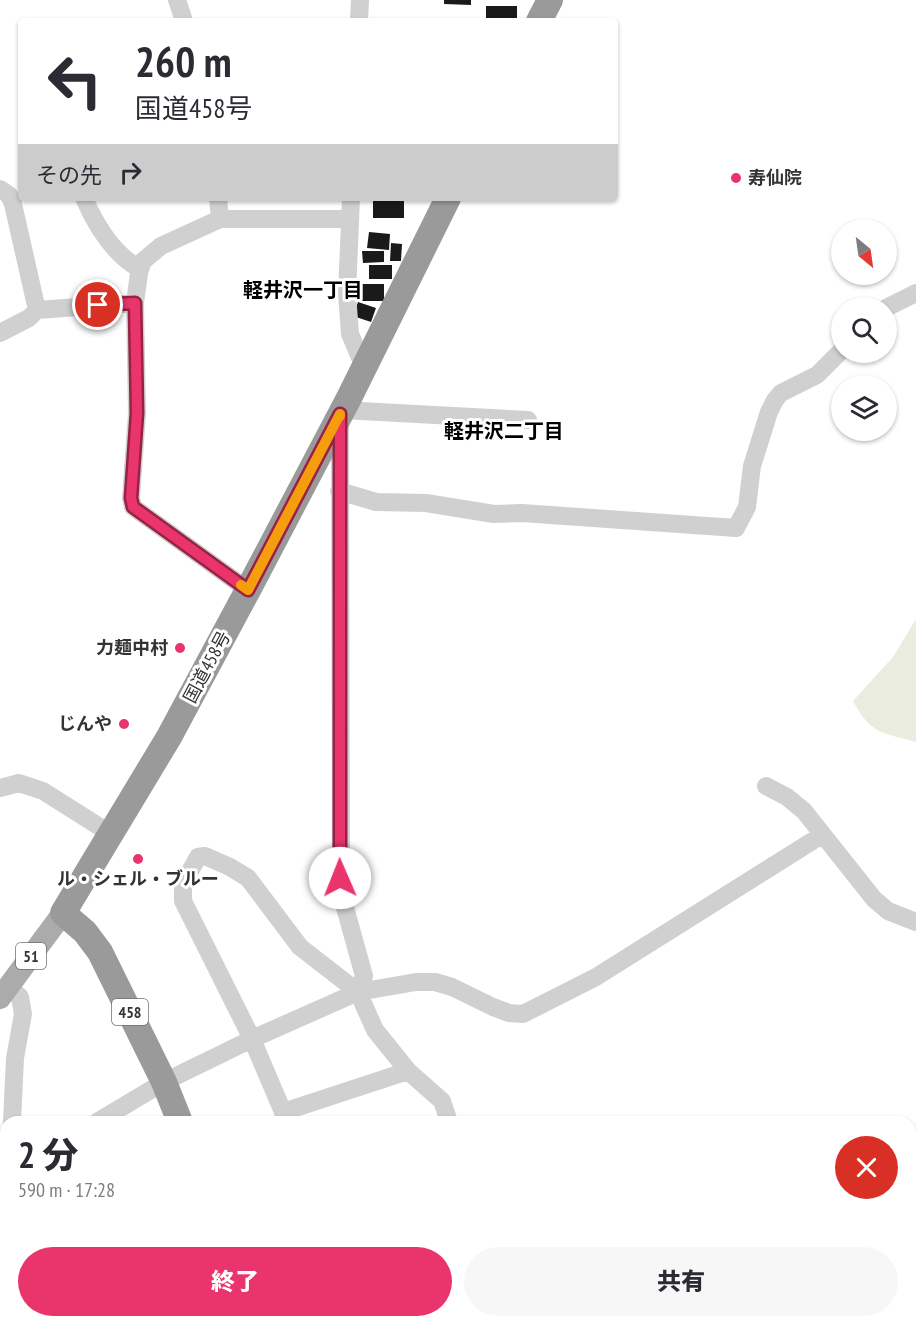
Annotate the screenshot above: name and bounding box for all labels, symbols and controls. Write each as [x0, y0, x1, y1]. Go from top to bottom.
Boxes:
text: 260 m [135, 34, 232, 89]
icon: left [36, 42, 114, 120]
text: 国道458号 [135, 91, 252, 125]
icon: right [114, 156, 147, 189]
text: その先 [36, 161, 102, 189]
place label: 寿仙院 [748, 166, 802, 189]
marker: 寿仙院 [729, 171, 743, 185]
north arrow [831, 219, 897, 285]
map controls [831, 219, 897, 441]
district label: 軽井沢一丁目 [243, 277, 363, 303]
pin [72, 279, 123, 330]
icon: arrive [81, 288, 114, 321]
button: search [831, 297, 897, 363]
button: layers [831, 375, 897, 441]
district label: 軽井沢二丁目 [444, 418, 564, 444]
street label: 国道458号 [178, 627, 235, 707]
place label: 力麺中村 [96, 636, 168, 659]
marker: 力麺中村 [173, 641, 187, 655]
place label: じんや [58, 712, 112, 735]
marker: じんや [117, 717, 131, 731]
position arrow [308, 846, 372, 910]
marker: ル・シェル・ブルー [131, 852, 145, 866]
place label: ル・シェル・ブルー [57, 867, 219, 890]
road number: 51 [16, 943, 46, 969]
road number: 458 [112, 999, 148, 1025]
text: 2 分 [18, 1131, 79, 1178]
button: close [835, 1136, 898, 1199]
text: 590 m · 17:28 [18, 1177, 115, 1203]
button: 終了 [18, 1247, 452, 1316]
button: 共有 [464, 1247, 898, 1316]

